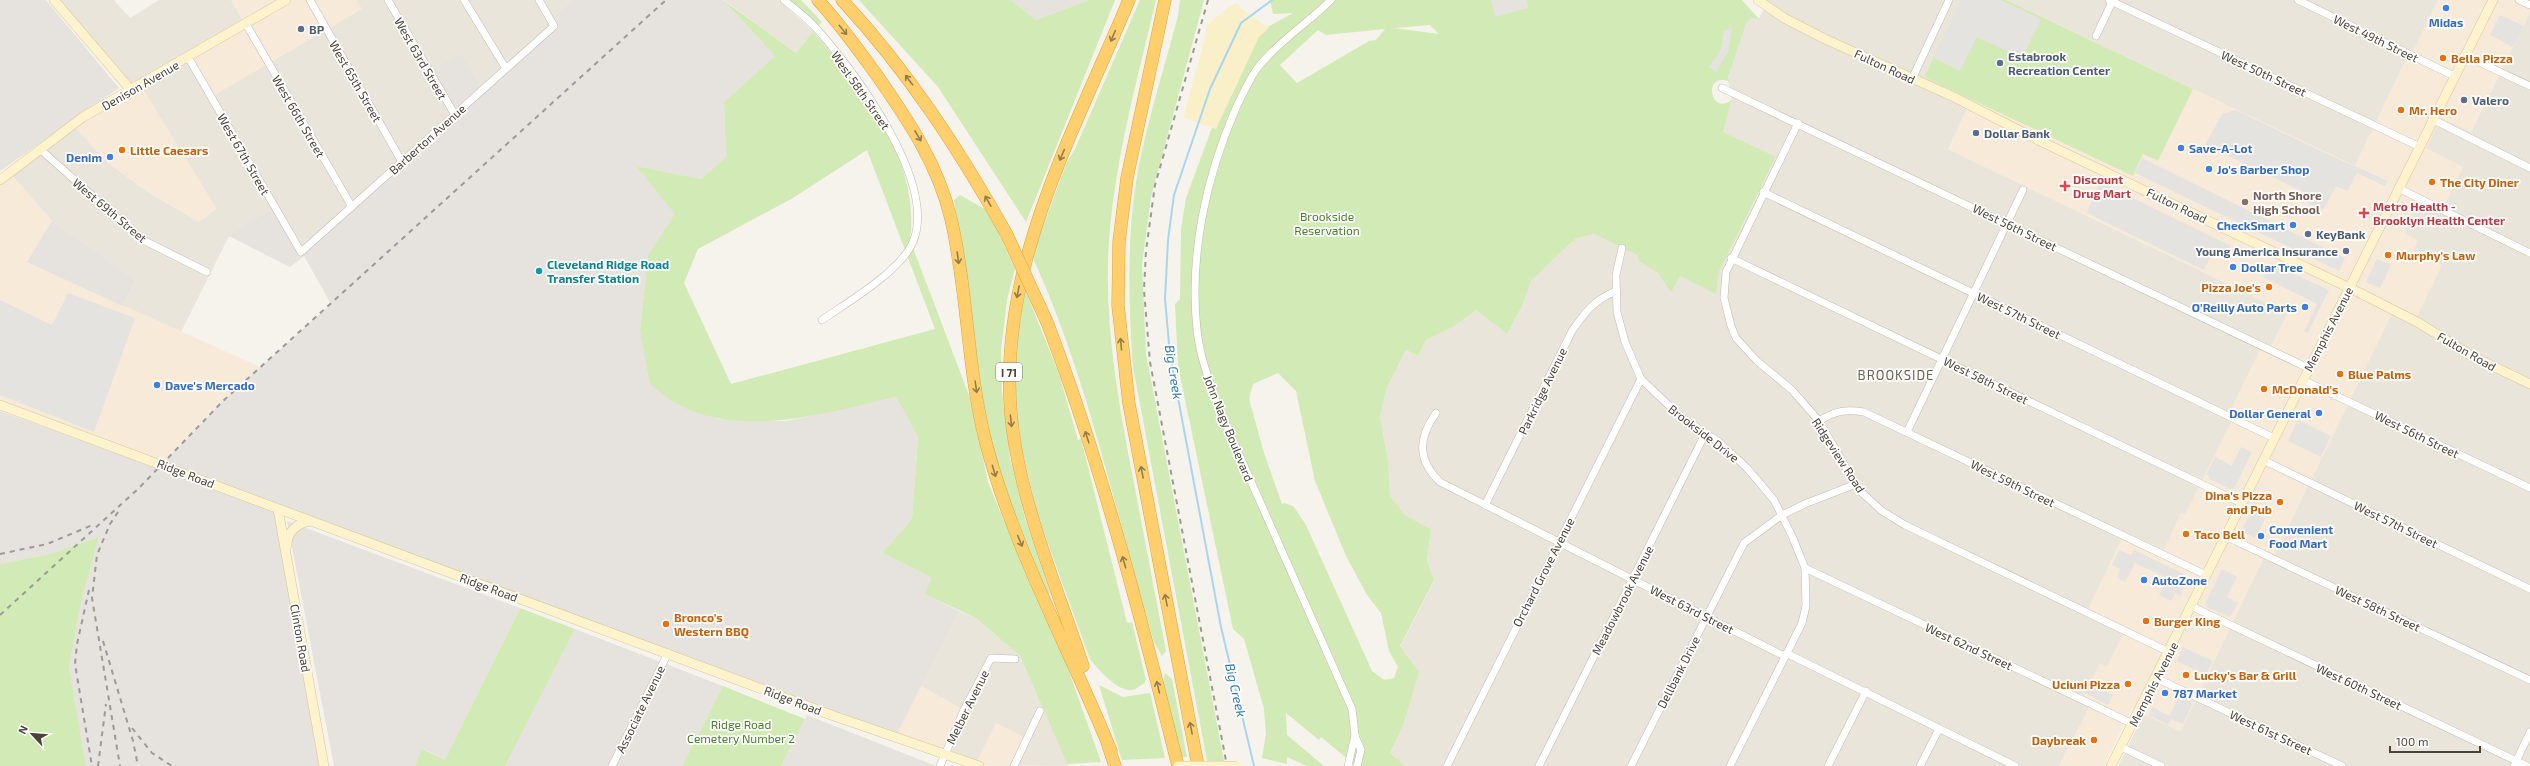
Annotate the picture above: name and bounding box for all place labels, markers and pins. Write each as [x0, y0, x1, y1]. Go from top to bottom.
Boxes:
marker: Midas [2441, 3, 2451, 13]
place label: Midas [2429, 15, 2463, 29]
place label: BP [309, 22, 325, 36]
marker: BP [296, 24, 306, 34]
place label: Estabrook Recreation Center [2008, 49, 2110, 77]
place label: Bella Pizza [2451, 51, 2513, 65]
marker: Bella Pizza [2438, 53, 2448, 63]
marker: Estabrook Recreation Center [1995, 58, 2005, 68]
place label: Valero [2472, 93, 2509, 107]
marker: Valero [2459, 95, 2469, 105]
place label: Mr. Hero [2409, 103, 2457, 117]
marker: Mr. Hero [2396, 105, 2406, 115]
place label: Dollar Bank [1984, 126, 2050, 140]
marker: Dollar Bank [1971, 128, 1981, 138]
place label: Save-A-Lot [2189, 141, 2253, 155]
place label: Little Caesars [130, 143, 208, 157]
marker: Save-A-Lot [2176, 143, 2186, 153]
marker: Little Caesars [117, 145, 127, 155]
place label: Denim [66, 150, 102, 164]
marker: Denim [105, 152, 115, 162]
place label: Jo's Barber Shop [2217, 162, 2309, 176]
marker: Jo's Barber Shop [2204, 164, 2214, 174]
place label: Discount Drug Mart [2073, 172, 2131, 200]
place label: The City Diner [2440, 175, 2519, 190]
marker: The City Diner [2427, 177, 2437, 187]
marker: Discount Drug Mart [2060, 181, 2070, 191]
place label: North Shore High School [2253, 188, 2322, 216]
marker: North Shore High School [2240, 197, 2250, 207]
place label: Metro Health - Brooklyn Health Center [2373, 199, 2505, 228]
marker: Metro Health - Brooklyn Health Center [2358, 207, 2370, 219]
place label: CheckSmart [2217, 218, 2285, 232]
marker: CheckSmart [2288, 220, 2298, 230]
place label: KeyBank [2316, 227, 2366, 242]
marker: KeyBank [2303, 229, 2313, 239]
place label: Young America Insurance [2196, 244, 2338, 258]
marker: Young America Insurance [2341, 246, 2351, 256]
place label: Murphy's Law [2396, 248, 2476, 263]
marker: Murphy's Law [2383, 250, 2393, 260]
place label: Cleveland Ridge Road Transfer Station [547, 257, 669, 285]
place label: Dollar Tree [2241, 260, 2303, 274]
marker: Dollar Tree [2228, 262, 2238, 272]
marker: Cleveland Ridge Road Transfer Station [534, 266, 544, 276]
place label: Pizza Joe's [2201, 280, 2261, 294]
marker: Pizza Joe's [2264, 282, 2274, 292]
place label: O'Reilly Auto Parts [2192, 300, 2297, 315]
marker: O'Reilly Auto Parts [2300, 302, 2310, 312]
place label: Blue Palms [2348, 367, 2411, 381]
marker: Blue Palms [2335, 369, 2345, 379]
place label: Dave's Mercado [165, 378, 255, 392]
marker: Dave's Mercado [152, 380, 162, 390]
place label: McDonald's [2272, 382, 2338, 396]
marker: McDonald's [2259, 384, 2269, 394]
place label: Dollar General [2229, 406, 2311, 420]
marker: Dollar General [2314, 408, 2324, 418]
place label: Dina's Pizza and Pub [2205, 488, 2272, 516]
marker: Dina's Pizza and Pub [2275, 497, 2285, 507]
place label: Convenient Food Mart [2269, 522, 2333, 550]
place label: Taco Bell [2194, 527, 2245, 541]
marker: Taco Bell [2181, 529, 2191, 539]
marker: Convenient Food Mart [2256, 531, 2266, 541]
place label: AutoZone [2152, 573, 2207, 587]
marker: AutoZone [2139, 575, 2149, 585]
place label: Bronco’s Western BBQ [674, 610, 749, 639]
place label: Burger King [2154, 614, 2220, 628]
marker: Burger King [2141, 616, 2151, 626]
marker: Bronco’s Western BBQ [661, 619, 671, 629]
place label: Lucky's Bar & Grill [2194, 668, 2297, 683]
marker: Lucky's Bar & Grill [2181, 670, 2191, 680]
place label: Uciuni Pizza [2052, 677, 2120, 691]
marker: Uciuni Pizza [2123, 679, 2133, 689]
place label: 787 Market [2173, 686, 2237, 700]
marker: 787 Market [2160, 688, 2170, 698]
place label: Daybreak [2032, 733, 2086, 748]
marker: Daybreak [2089, 735, 2099, 745]

